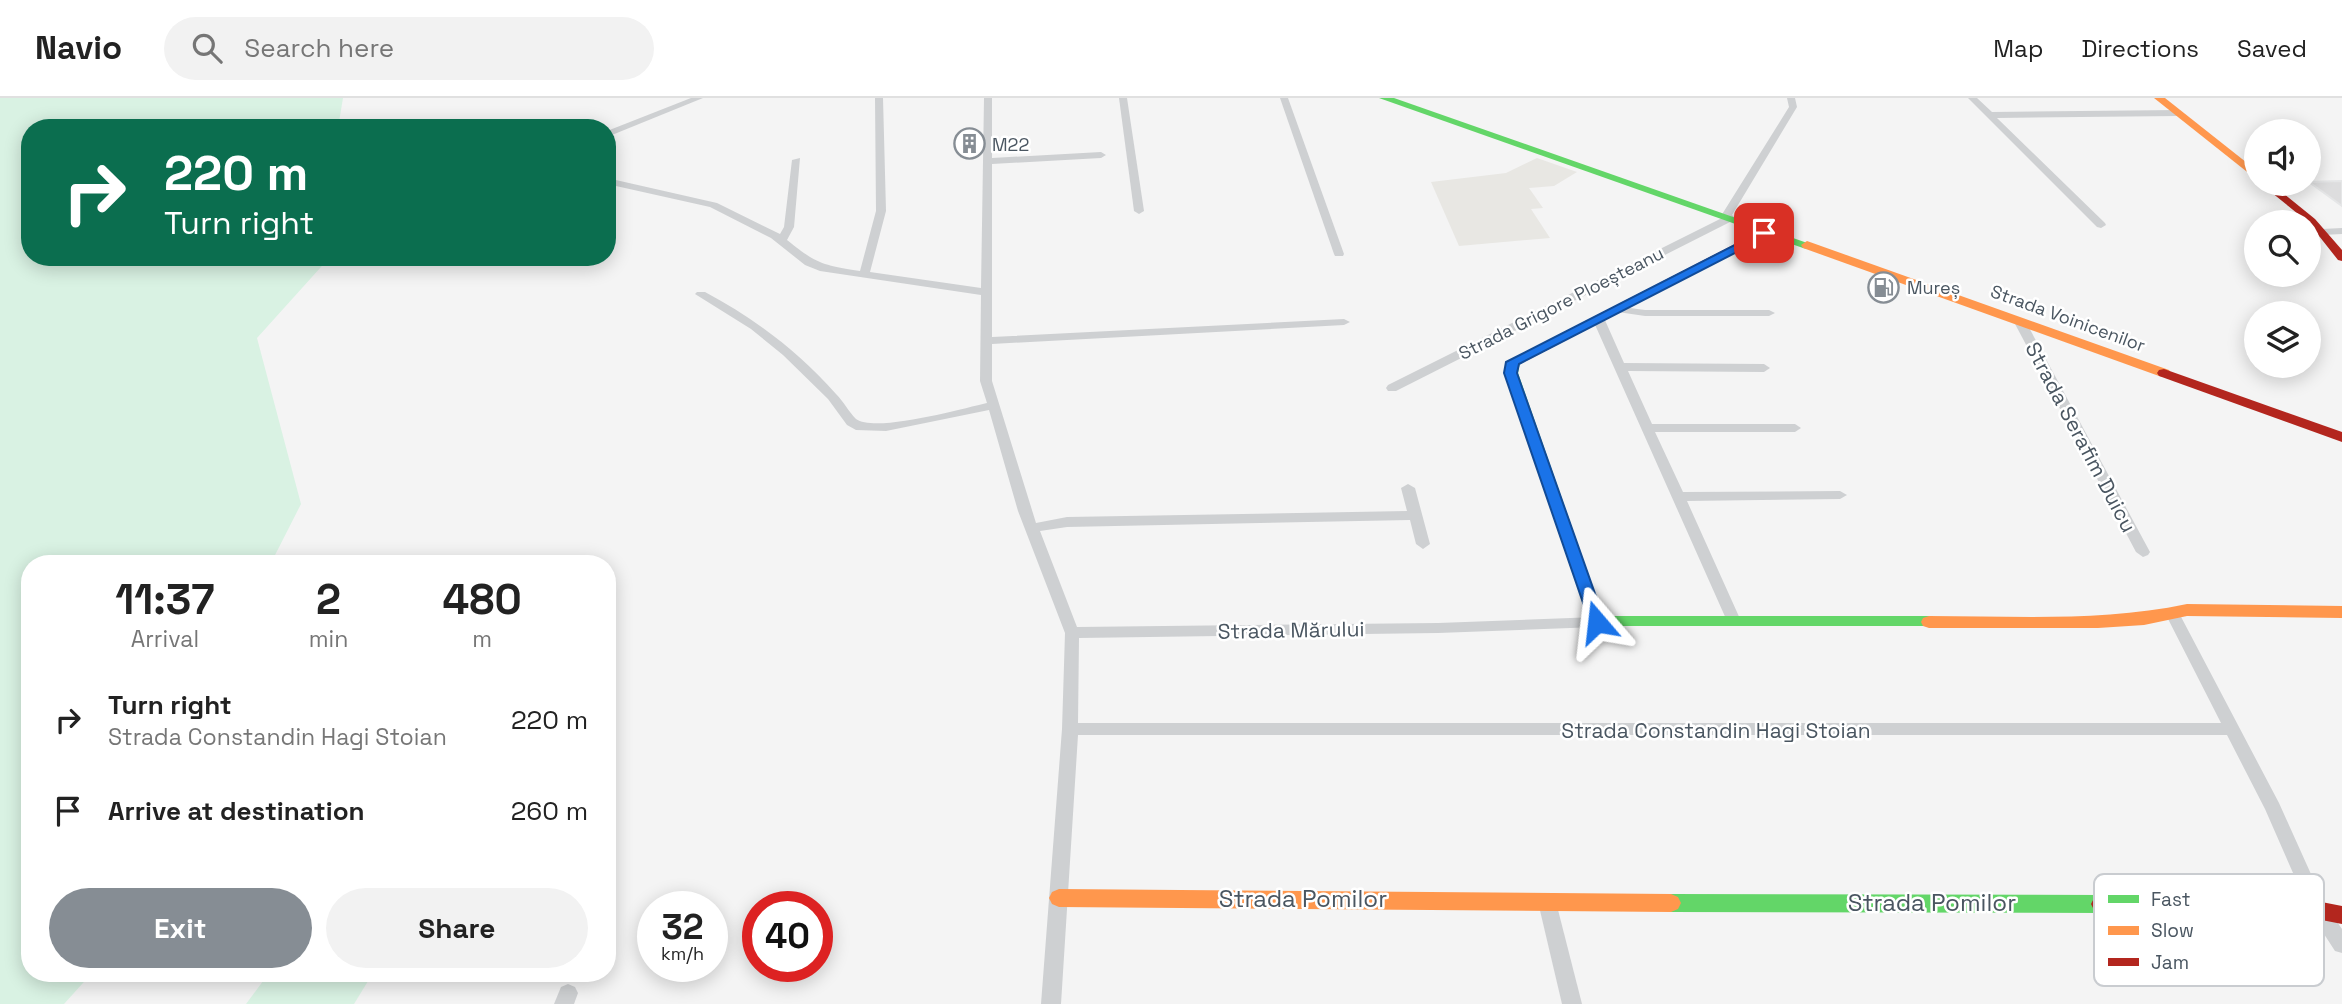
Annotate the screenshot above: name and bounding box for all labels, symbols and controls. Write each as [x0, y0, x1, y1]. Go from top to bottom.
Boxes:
search box [164, 17, 654, 80]
text: Navio [35, 27, 122, 69]
icon: search [188, 29, 226, 67]
text: Search here [244, 31, 394, 65]
text: Map [1993, 33, 2043, 64]
text: Directions [2081, 33, 2199, 64]
text: Saved [2237, 33, 2307, 64]
map controls [2244, 119, 2321, 378]
button: sound [2244, 119, 2321, 196]
building icon: M22 [952, 127, 986, 161]
place label: M22 [992, 133, 1029, 156]
text: 220 m [164, 142, 308, 204]
icon: right [49, 147, 140, 238]
text: Turn right [164, 203, 314, 243]
pin [1734, 203, 1794, 263]
button: search [2244, 210, 2321, 287]
icon: arrive [1745, 214, 1783, 252]
street label: Strada Grigore Ploeșteanu [1455, 241, 1667, 365]
fuel station icon: Mureș [1867, 270, 1901, 304]
place label: Mureș [1907, 276, 1960, 299]
street label: Strada Voinicenilor [1988, 279, 2149, 357]
button: layers [2244, 301, 2321, 378]
street label: Strada Serafim Duicu [2019, 337, 2143, 537]
text: 11:37 [115, 573, 215, 626]
text: 2 [316, 573, 341, 626]
text: 480 [443, 573, 522, 626]
position arrow [1560, 585, 1634, 659]
street label: Strada Mărului [1217, 615, 1365, 645]
text: Arrival [131, 624, 199, 654]
text: min [309, 624, 348, 654]
text: m [472, 624, 492, 654]
text: Turn right [108, 688, 232, 722]
icon: right [49, 701, 87, 739]
text: 220 m [511, 703, 588, 737]
street label: Strada Constandin Hagi Stoian [1561, 717, 1871, 744]
text: Strada Constandin Hagi Stoian [108, 722, 447, 752]
icon: arrive [49, 792, 87, 830]
text: Arrive at destination [108, 794, 365, 828]
text: 260 m [511, 794, 588, 828]
legend [2094, 874, 2324, 986]
street label: Strada Pomilor [1219, 883, 1387, 914]
street label: Strada Pomilor [1848, 887, 2016, 918]
text: Fast [2151, 887, 2191, 912]
button: Exit [49, 888, 312, 968]
button: Share [326, 888, 588, 968]
speed limit sign: 40 [742, 891, 833, 982]
text: 32 [661, 905, 704, 949]
text: Slow [2151, 918, 2194, 943]
text: km/h [661, 942, 704, 965]
text: Jam [2151, 950, 2189, 975]

